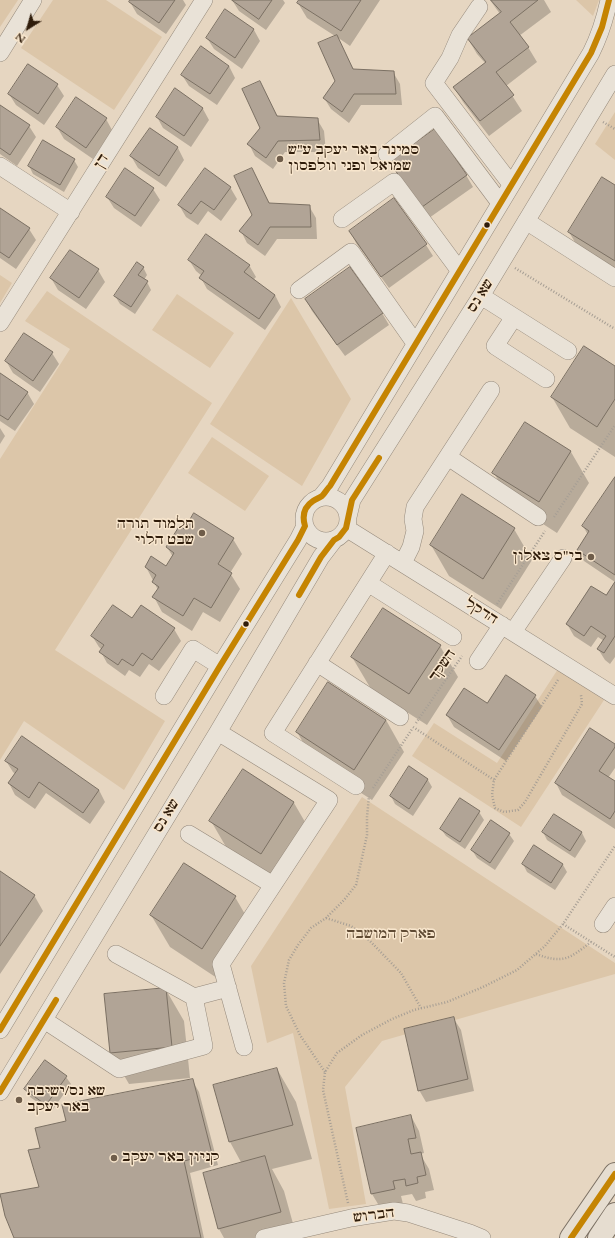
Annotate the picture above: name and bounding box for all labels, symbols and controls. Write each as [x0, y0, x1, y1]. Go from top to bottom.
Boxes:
north arrow [8, 8, 48, 48]
text: N [12, 29, 29, 47]
place label: סמינר באר יעקב ע"ש שמואל ופני וולפסון [288, 143, 419, 176]
street label: דן [91, 151, 113, 173]
marker: סמינר באר יעקב ע"ש שמואל ופני וולפסון [275, 154, 285, 164]
unlabelled marker [482, 220, 492, 230]
street label: שא נס [464, 276, 498, 316]
place label: תלמוד תורה שבט הלוי [117, 517, 194, 550]
marker: תלמוד תורה שבט הלוי [197, 528, 207, 538]
place label: בי"ס צאלון [512, 549, 583, 565]
marker: בי"ס צאלון [586, 552, 596, 562]
street label: הדקל [461, 595, 501, 629]
unlabelled marker [241, 619, 251, 629]
street label: השקד [426, 647, 460, 685]
street label: שא נס [151, 796, 183, 836]
park label: פארק המושבה [346, 927, 436, 943]
place label: שא נס/ישיבת באר יעקב [27, 1084, 105, 1116]
marker: שא נס/ישיבת באר יעקב [14, 1095, 24, 1105]
place label: קניון באר יעקב [122, 1150, 219, 1166]
marker: קניון באר יעקב [109, 1153, 119, 1163]
street label: הברוש [353, 1205, 395, 1227]

